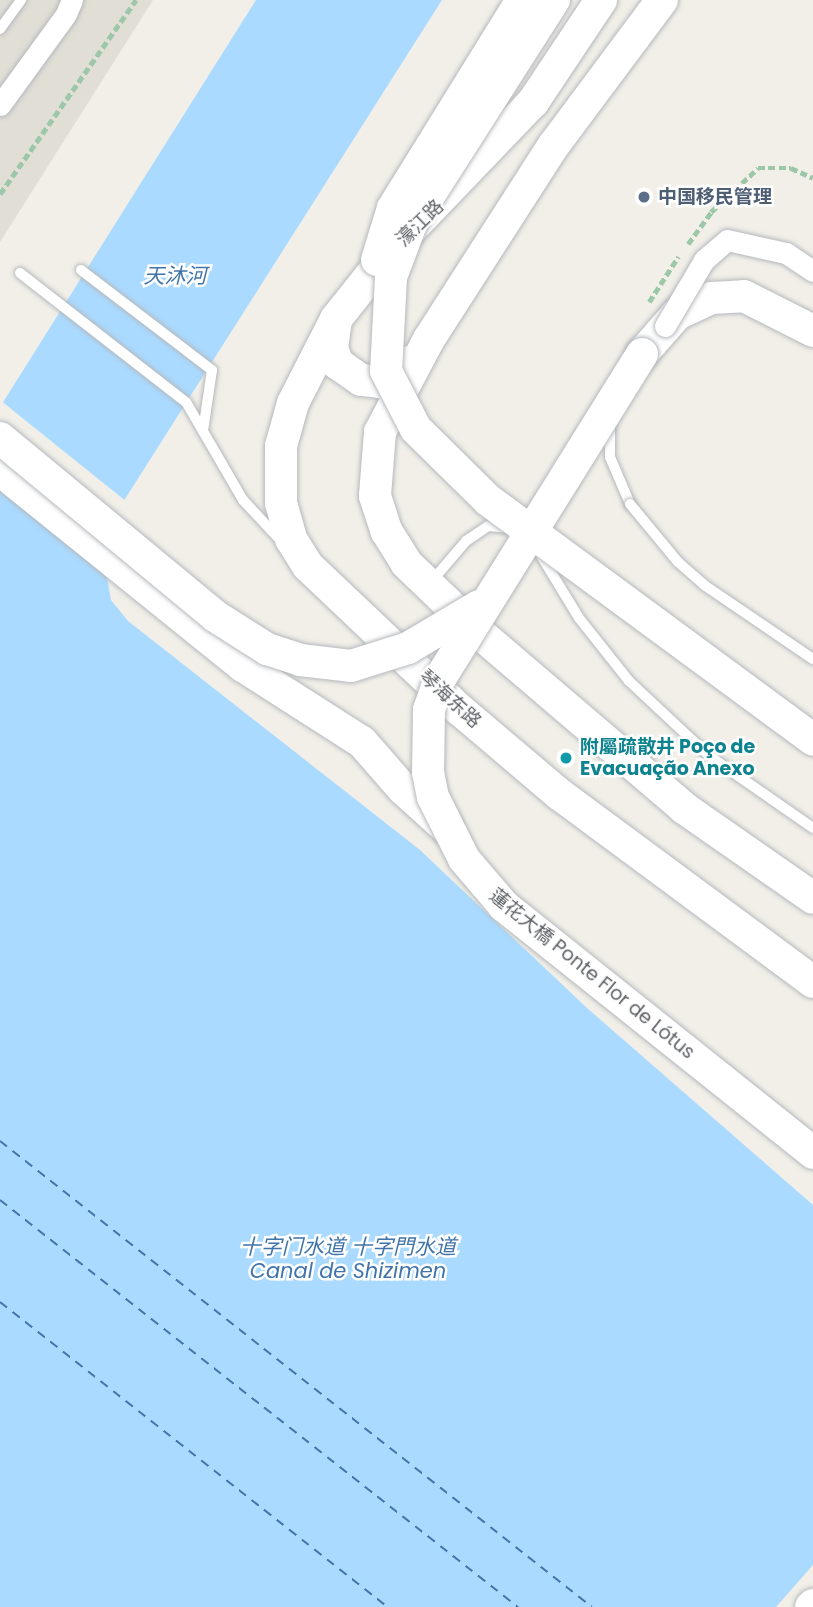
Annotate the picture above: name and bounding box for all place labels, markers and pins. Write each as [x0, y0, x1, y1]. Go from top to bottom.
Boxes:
place label: 中国移民管理 [658, 186, 772, 208]
marker: 中国移民管理 [636, 189, 652, 205]
place label: 附屬疏散井 Poço de Evacuação Anexo [580, 736, 755, 780]
marker: 附屬疏散井 Poço de Evacuação Anexo [558, 750, 574, 766]

